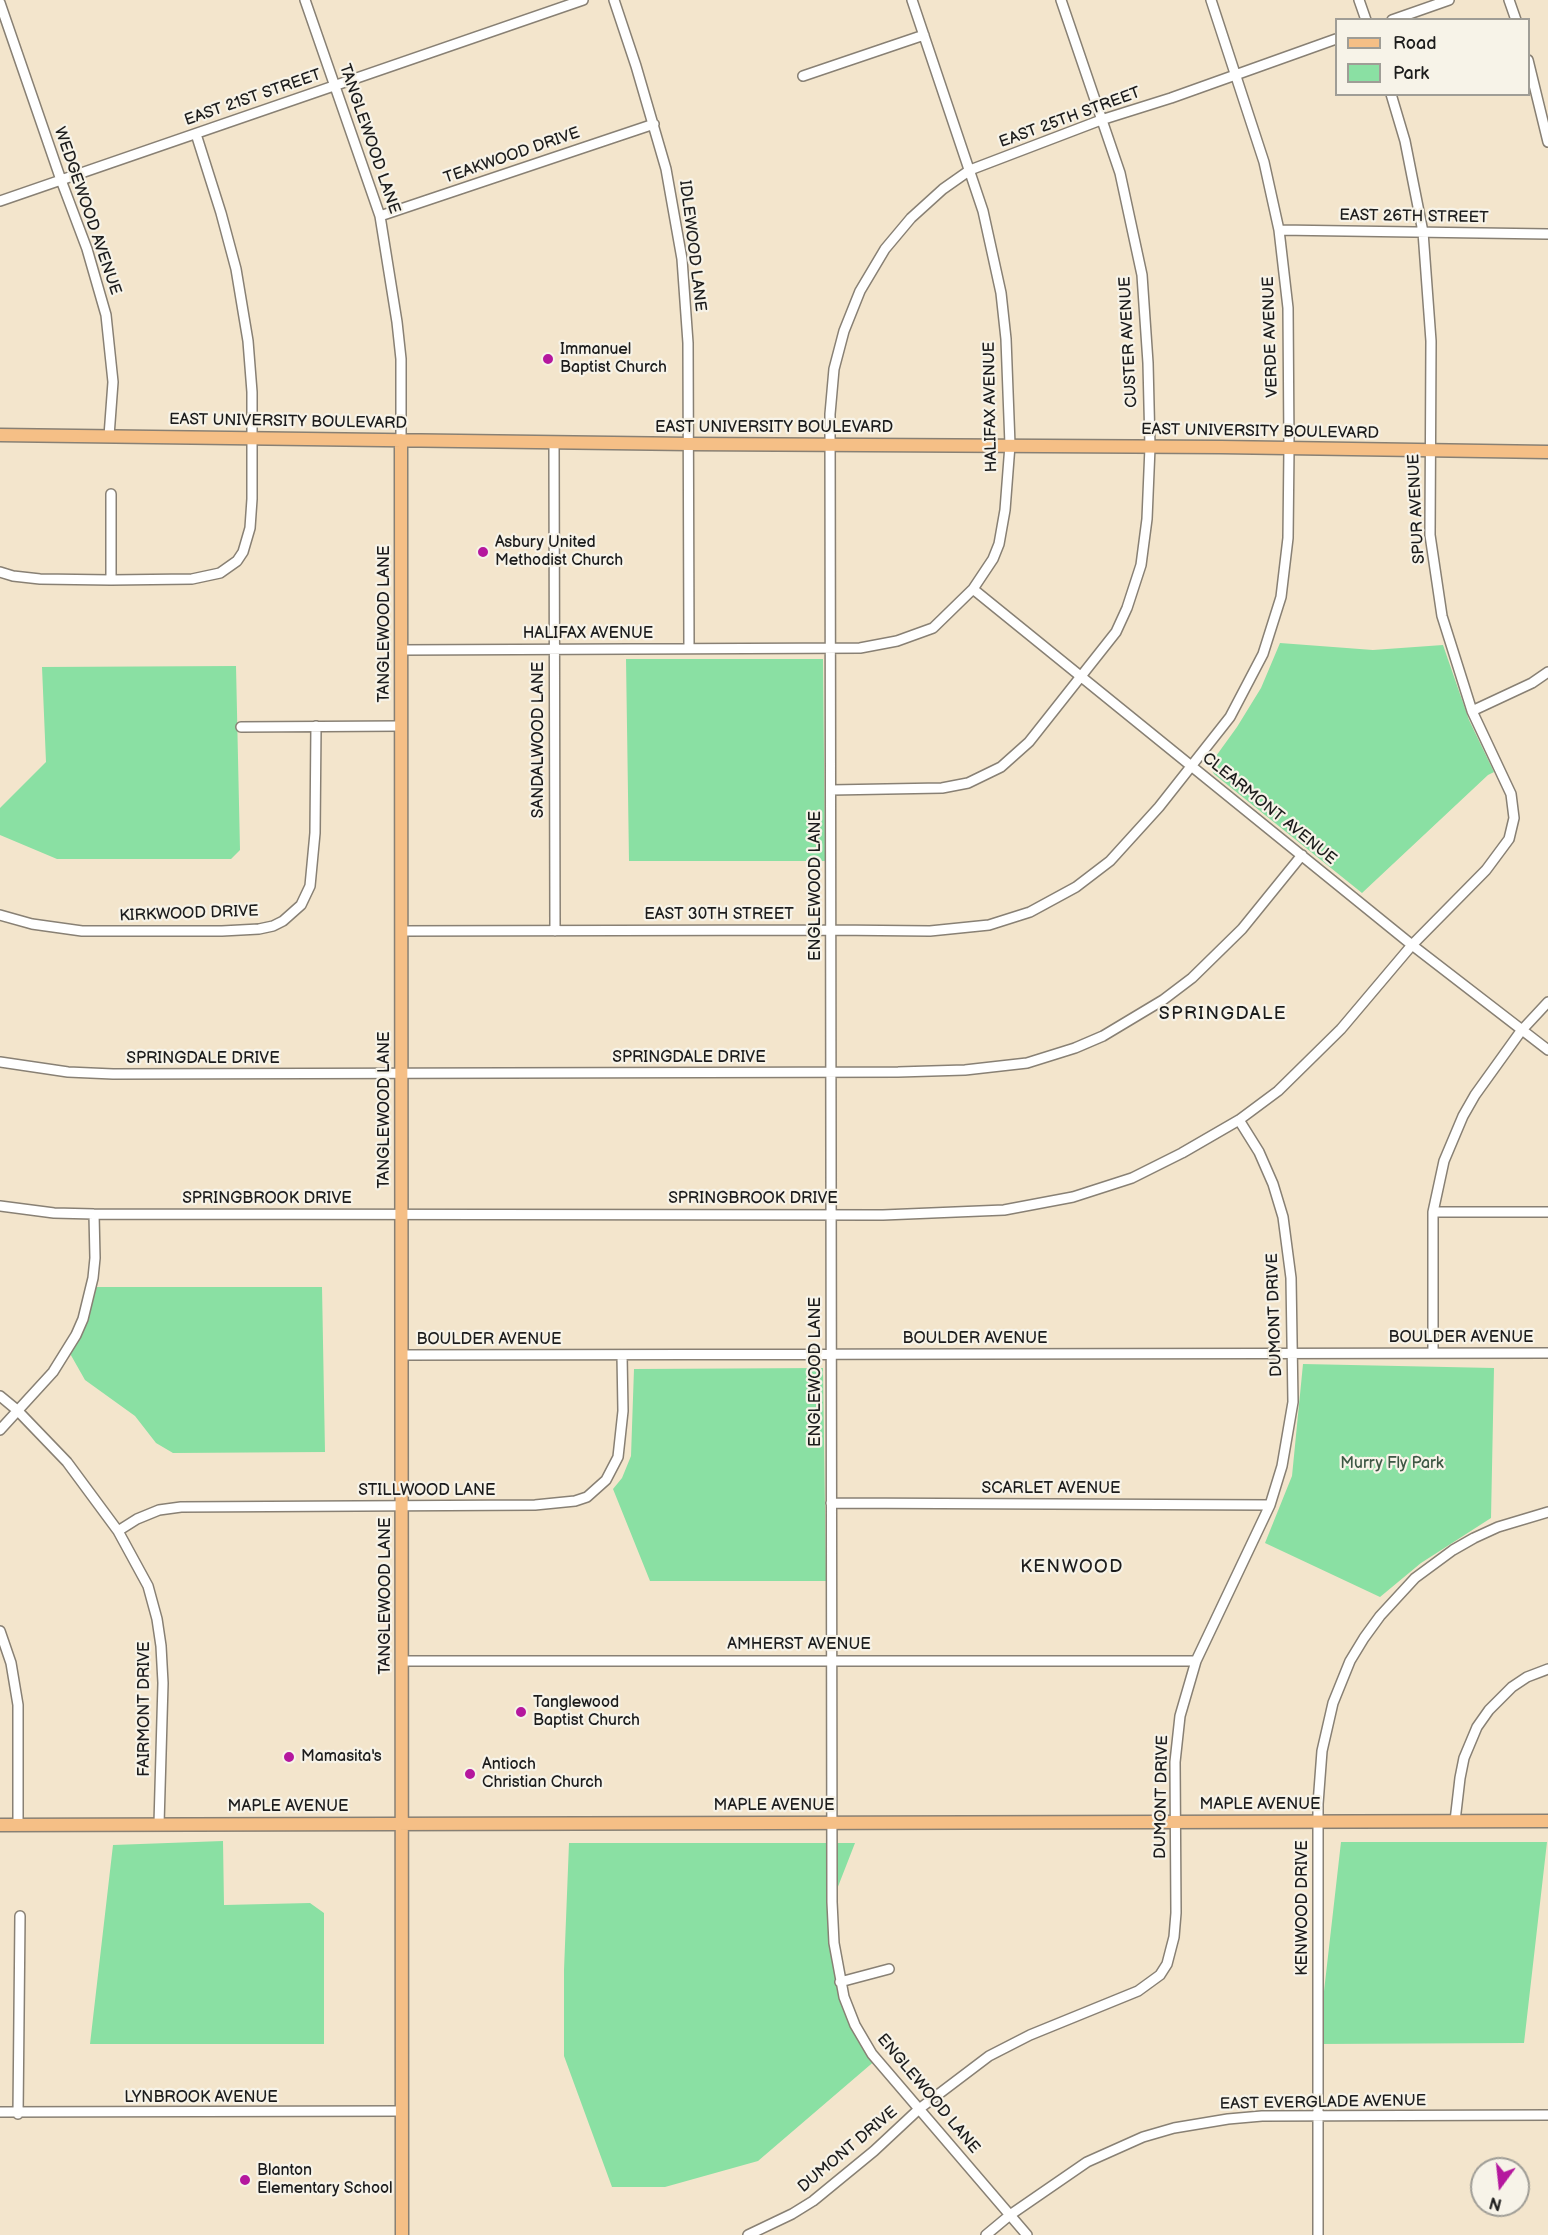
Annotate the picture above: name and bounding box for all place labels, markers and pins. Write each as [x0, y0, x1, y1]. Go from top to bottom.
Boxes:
place label: Immanuel Baptist Church [560, 340, 667, 378]
marker: Immanuel Baptist Church [541, 352, 555, 366]
place label: Asbury United Methodist Church [495, 533, 623, 571]
marker: Asbury United Methodist Church [476, 545, 490, 559]
place label: Tanglewood Baptist Church [533, 1693, 640, 1731]
marker: Tanglewood Baptist Church [514, 1705, 528, 1719]
place label: Mamasita's [301, 1747, 382, 1767]
marker: Mamasita's [282, 1750, 296, 1764]
place label: Antioch Christian Church [482, 1755, 603, 1793]
marker: Antioch Christian Church [463, 1767, 477, 1781]
place label: Blanton Elementary School [257, 2161, 393, 2199]
marker: Blanton Elementary School [238, 2173, 252, 2187]

